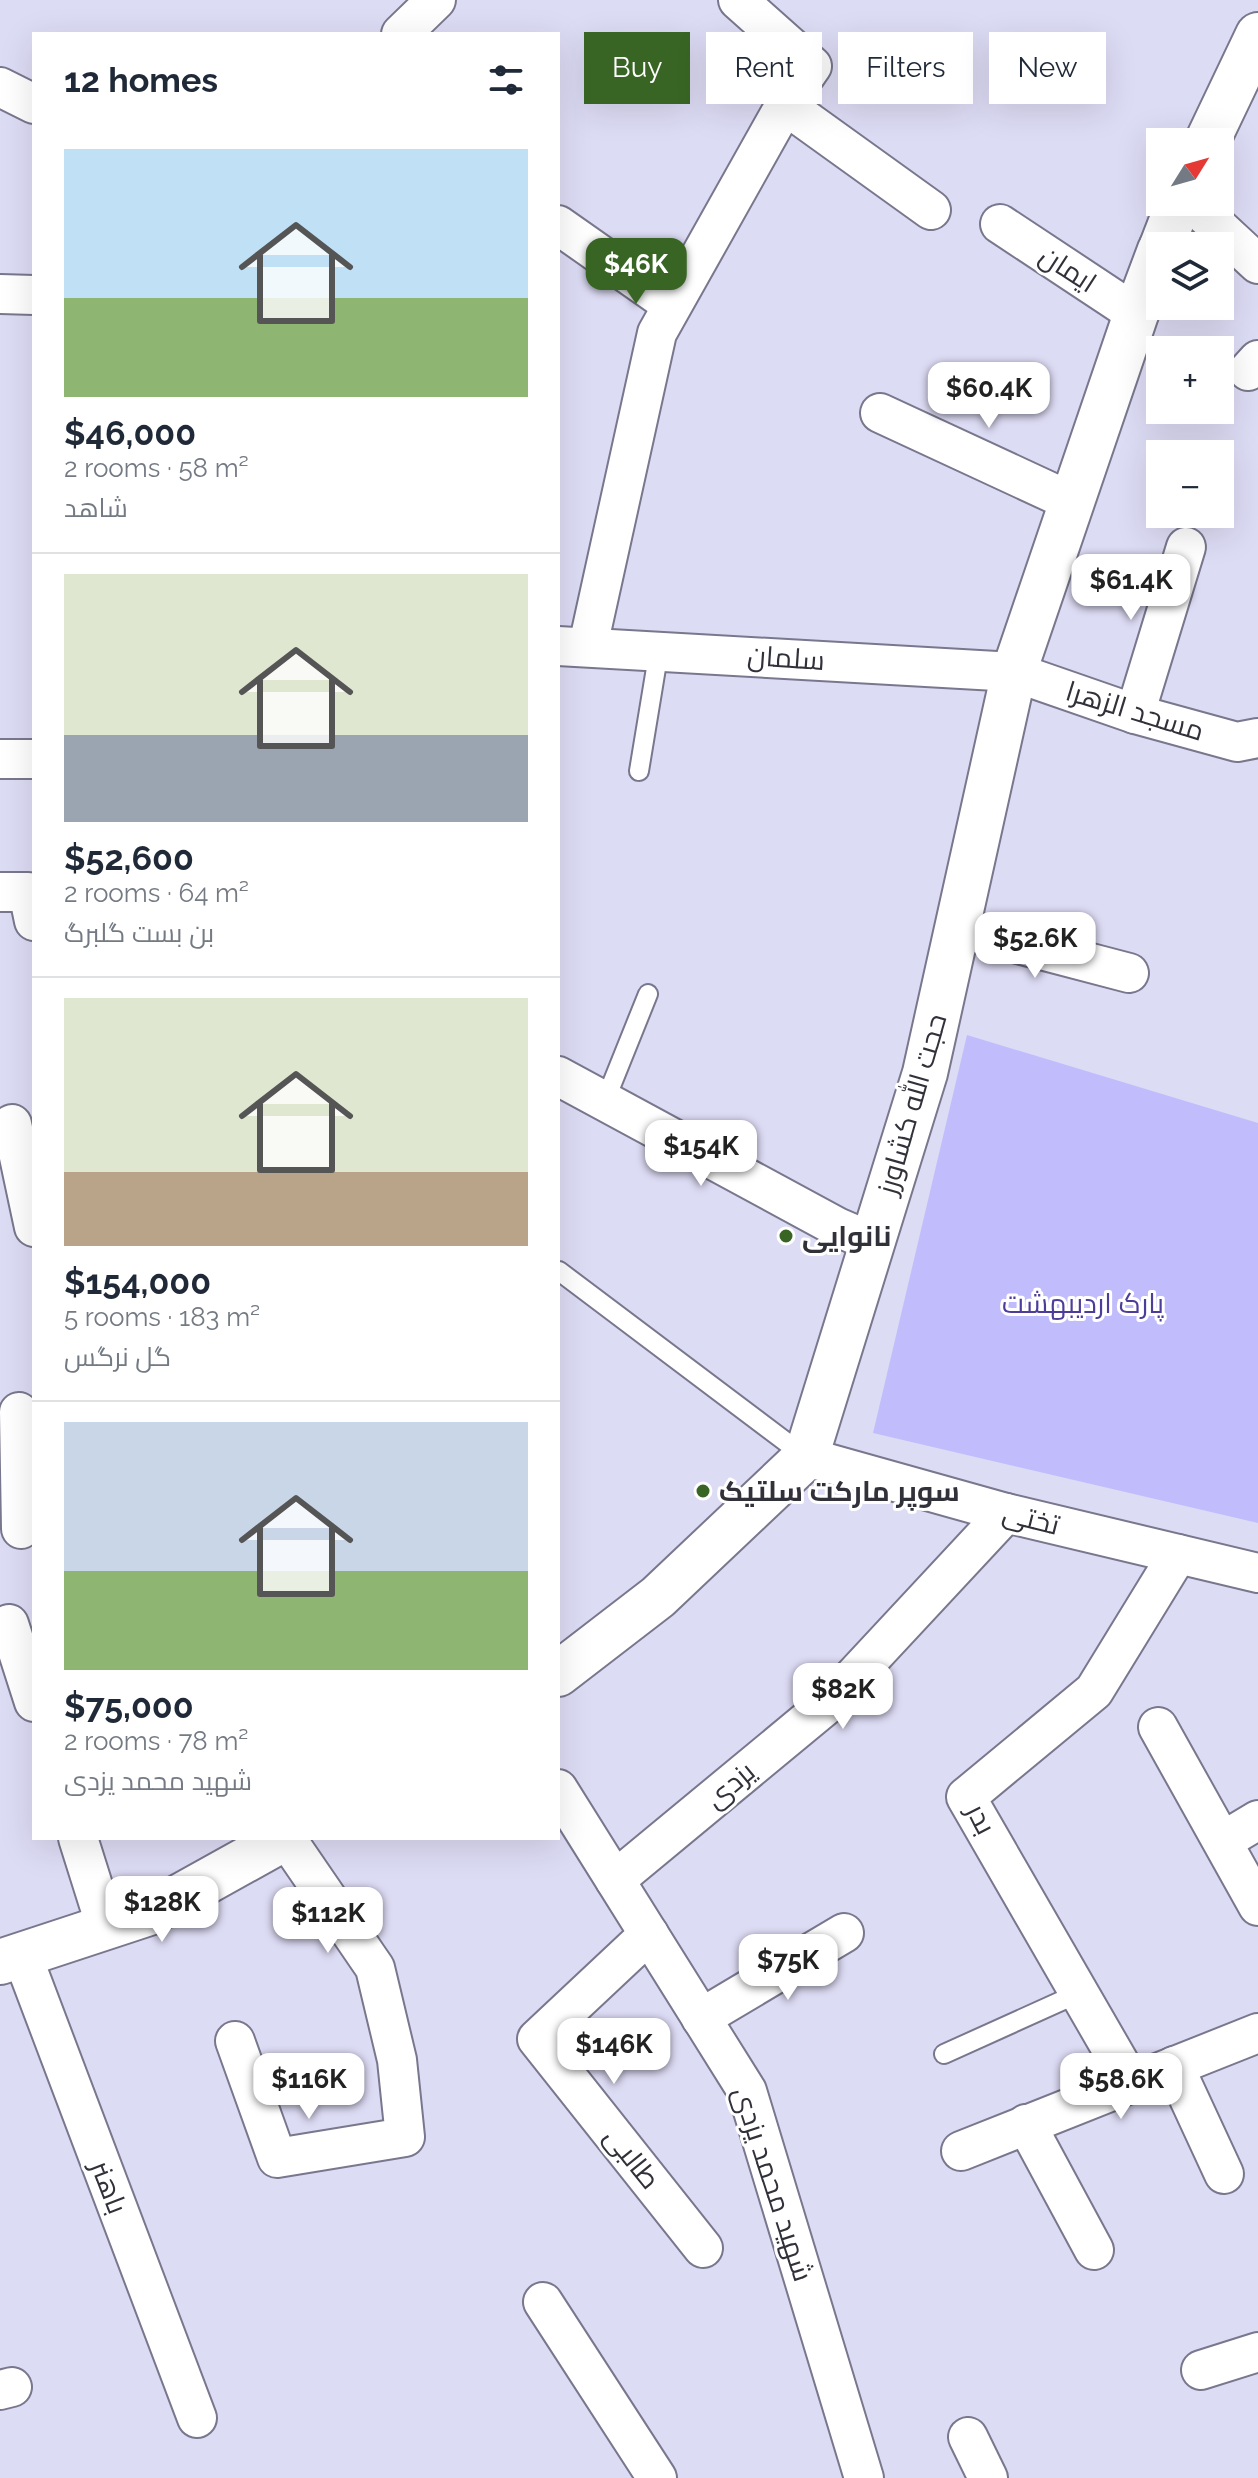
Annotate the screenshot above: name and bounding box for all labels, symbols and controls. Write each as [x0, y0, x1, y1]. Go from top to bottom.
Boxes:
chip: Buy [584, 32, 690, 104]
chip: Rent [706, 32, 822, 104]
chip: Filters [838, 32, 973, 104]
chip: New [989, 32, 1106, 104]
icon: filters [484, 58, 528, 102]
text: 12 homes [64, 60, 218, 100]
north arrow [1146, 128, 1234, 216]
map controls [1146, 128, 1234, 528]
icon: home [224, 201, 368, 345]
button: layers [1146, 232, 1234, 320]
pin: $46K [589, 238, 683, 306]
street label: ایمان [1034, 239, 1102, 299]
text: $46K [604, 249, 668, 279]
button: + [1146, 336, 1234, 424]
pin: $60.4K [924, 362, 1054, 430]
text: $60.4K [946, 373, 1032, 403]
text: $46,000 [64, 413, 196, 453]
button: − [1146, 440, 1234, 528]
text: 2 rooms · 58 m² [64, 453, 249, 483]
text: شاهد [64, 493, 128, 523]
pin: $61.4K [1066, 554, 1196, 622]
text: $61.4K [1089, 565, 1173, 595]
icon: home [224, 626, 368, 770]
street label: سلمان [746, 639, 826, 677]
street label: مسجد الزهرا [1062, 674, 1208, 748]
text: $52,600 [64, 838, 194, 878]
text: 2 rooms · 64 m² [64, 878, 249, 908]
pin: $52.6K [970, 912, 1100, 980]
text: بن بست گلبرگ [64, 918, 214, 948]
text: $52.6K [993, 923, 1077, 953]
street label: حجت الله کشاورز [868, 1009, 954, 1200]
icon: home [224, 1050, 368, 1194]
pin: $154K [645, 1120, 757, 1188]
text: $154K [663, 1131, 739, 1161]
place label: نانوایی [802, 1220, 891, 1253]
marker: نانوایی [777, 1227, 795, 1245]
text: $154,000 [64, 1262, 211, 1302]
park label: پارک اردیبهشت [1002, 1287, 1164, 1322]
text: 5 rooms · 183 m² [64, 1302, 260, 1332]
text: گل نرگس [64, 1342, 171, 1372]
icon: home [224, 1474, 368, 1618]
place label: سوپر مارکت سلتیک [719, 1475, 960, 1511]
marker: سوپر مارکت سلتیک [694, 1482, 712, 1500]
street label: تختی [999, 1496, 1063, 1542]
pin: $82K [796, 1663, 890, 1731]
text: $82K [811, 1674, 875, 1704]
text: $75,000 [64, 1686, 194, 1726]
text: 2 rooms · 78 m² [64, 1726, 248, 1756]
street label: یزدی [699, 1755, 762, 1815]
text: شهید محمد یزدی [64, 1766, 252, 1796]
street label: بدر [959, 1796, 1002, 1840]
pin: $128K [106, 1876, 218, 1944]
text: $128K [123, 1887, 201, 1917]
pin: $112K [272, 1887, 384, 1955]
text: $112K [291, 1898, 365, 1928]
pin: $75K [741, 1934, 835, 2002]
text: $75K [757, 1945, 819, 1975]
pin: $146K [558, 2018, 670, 2086]
text: $146K [575, 2029, 653, 2059]
pin: $116K [253, 2053, 365, 2121]
pin: $58.6K [1056, 2053, 1186, 2121]
text: $116K [271, 2064, 347, 2094]
text: $58.6K [1078, 2064, 1164, 2094]
street label: شهید محمد یزدی [726, 2083, 820, 2285]
street label: طالبی [597, 2121, 667, 2195]
street label: باهنر [83, 2154, 134, 2218]

